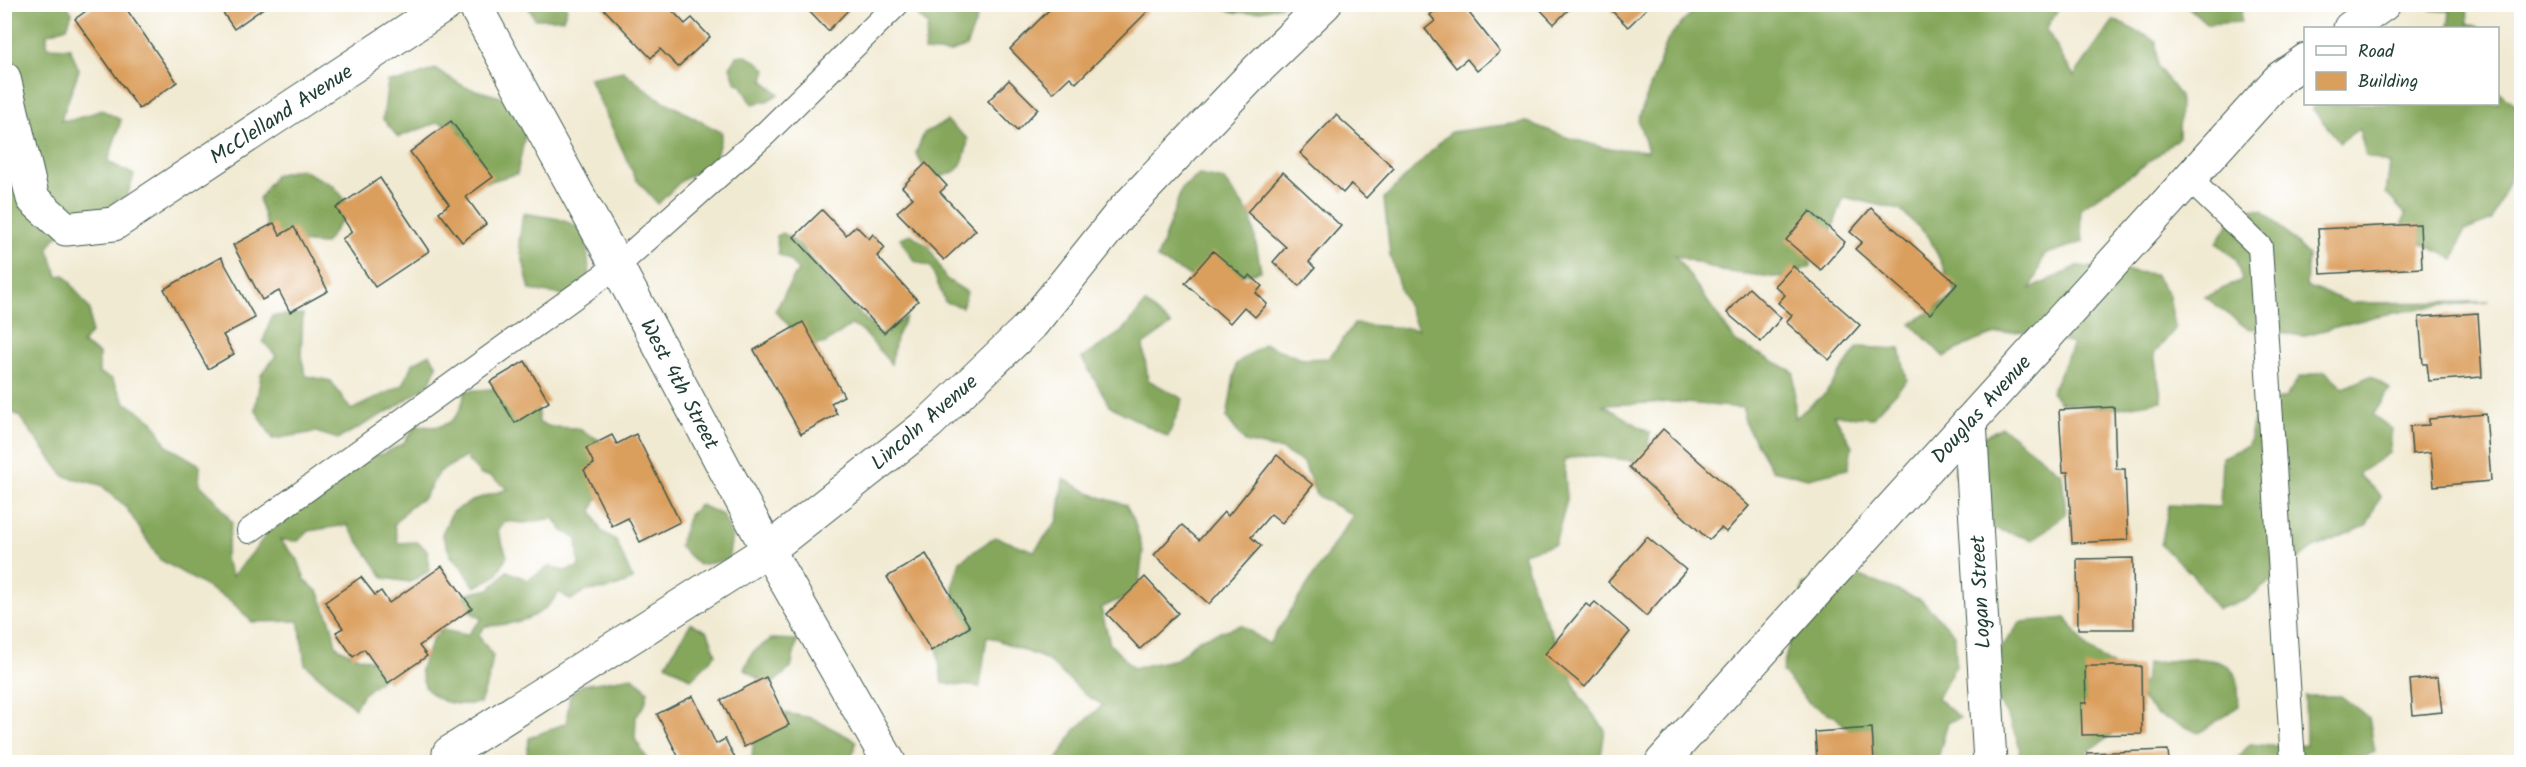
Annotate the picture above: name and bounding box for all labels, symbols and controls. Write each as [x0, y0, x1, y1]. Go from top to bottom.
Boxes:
legend [2304, 27, 2499, 105]
text: Road [2358, 38, 2395, 67]
street label: McClelland Avenue [204, 56, 361, 174]
text: Building [2358, 68, 2418, 97]
street label: West 4th Street [630, 313, 727, 457]
street label: Douglas Avenue [1924, 348, 2041, 472]
street label: Lincoln Avenue [864, 367, 986, 479]
street label: Logan Street [1962, 533, 2001, 650]

